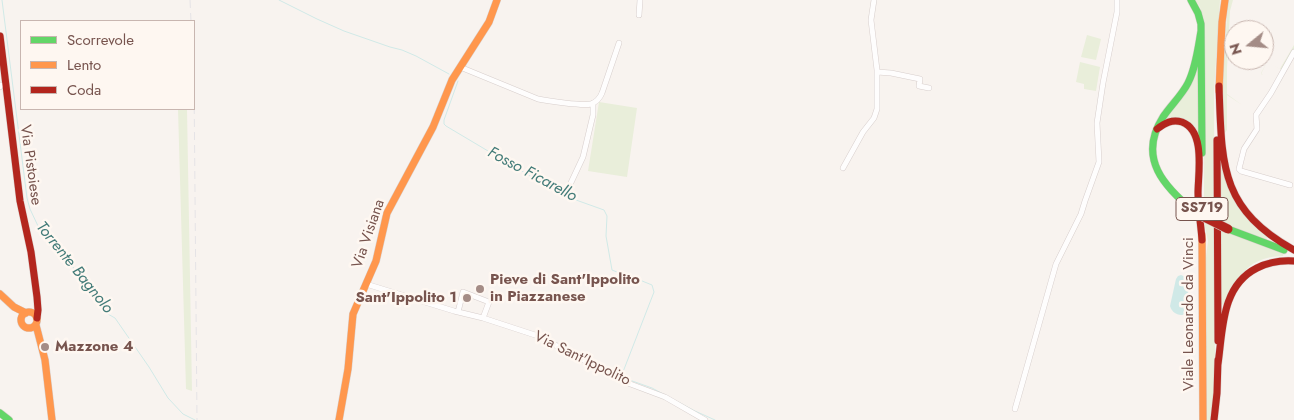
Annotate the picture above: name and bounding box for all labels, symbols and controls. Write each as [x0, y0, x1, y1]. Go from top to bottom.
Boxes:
legend [20, 20, 195, 110]
north arrow [1224, 20, 1274, 70]
text: Scorrevole [67, 29, 134, 51]
text: N [1224, 41, 1247, 57]
text: Lento [67, 54, 101, 76]
text: Coda [67, 79, 101, 101]
street label: Via Pistoiese [15, 124, 45, 206]
water label: Fosso Ficarello [484, 143, 580, 207]
street label: Via Visiana [349, 197, 389, 271]
road number: SS719 [1176, 198, 1228, 220]
water label: Torrente Bagnolo [31, 218, 117, 318]
street label: Viale Leonardo da Vinci [1180, 237, 1198, 391]
place label: Pieve di Sant'Ippolito in Piazzanese [490, 271, 640, 306]
marker: Pieve di Sant'Ippolito in Piazzanese [474, 283, 486, 295]
place label: Sant'Ippolito 1 [355, 289, 457, 307]
marker: Sant'Ippolito 1 [461, 292, 473, 304]
street label: Via Sant'Ippolito [531, 328, 633, 390]
place label: Mazzone 4 [55, 338, 133, 356]
marker: Mazzone 4 [39, 341, 51, 353]

